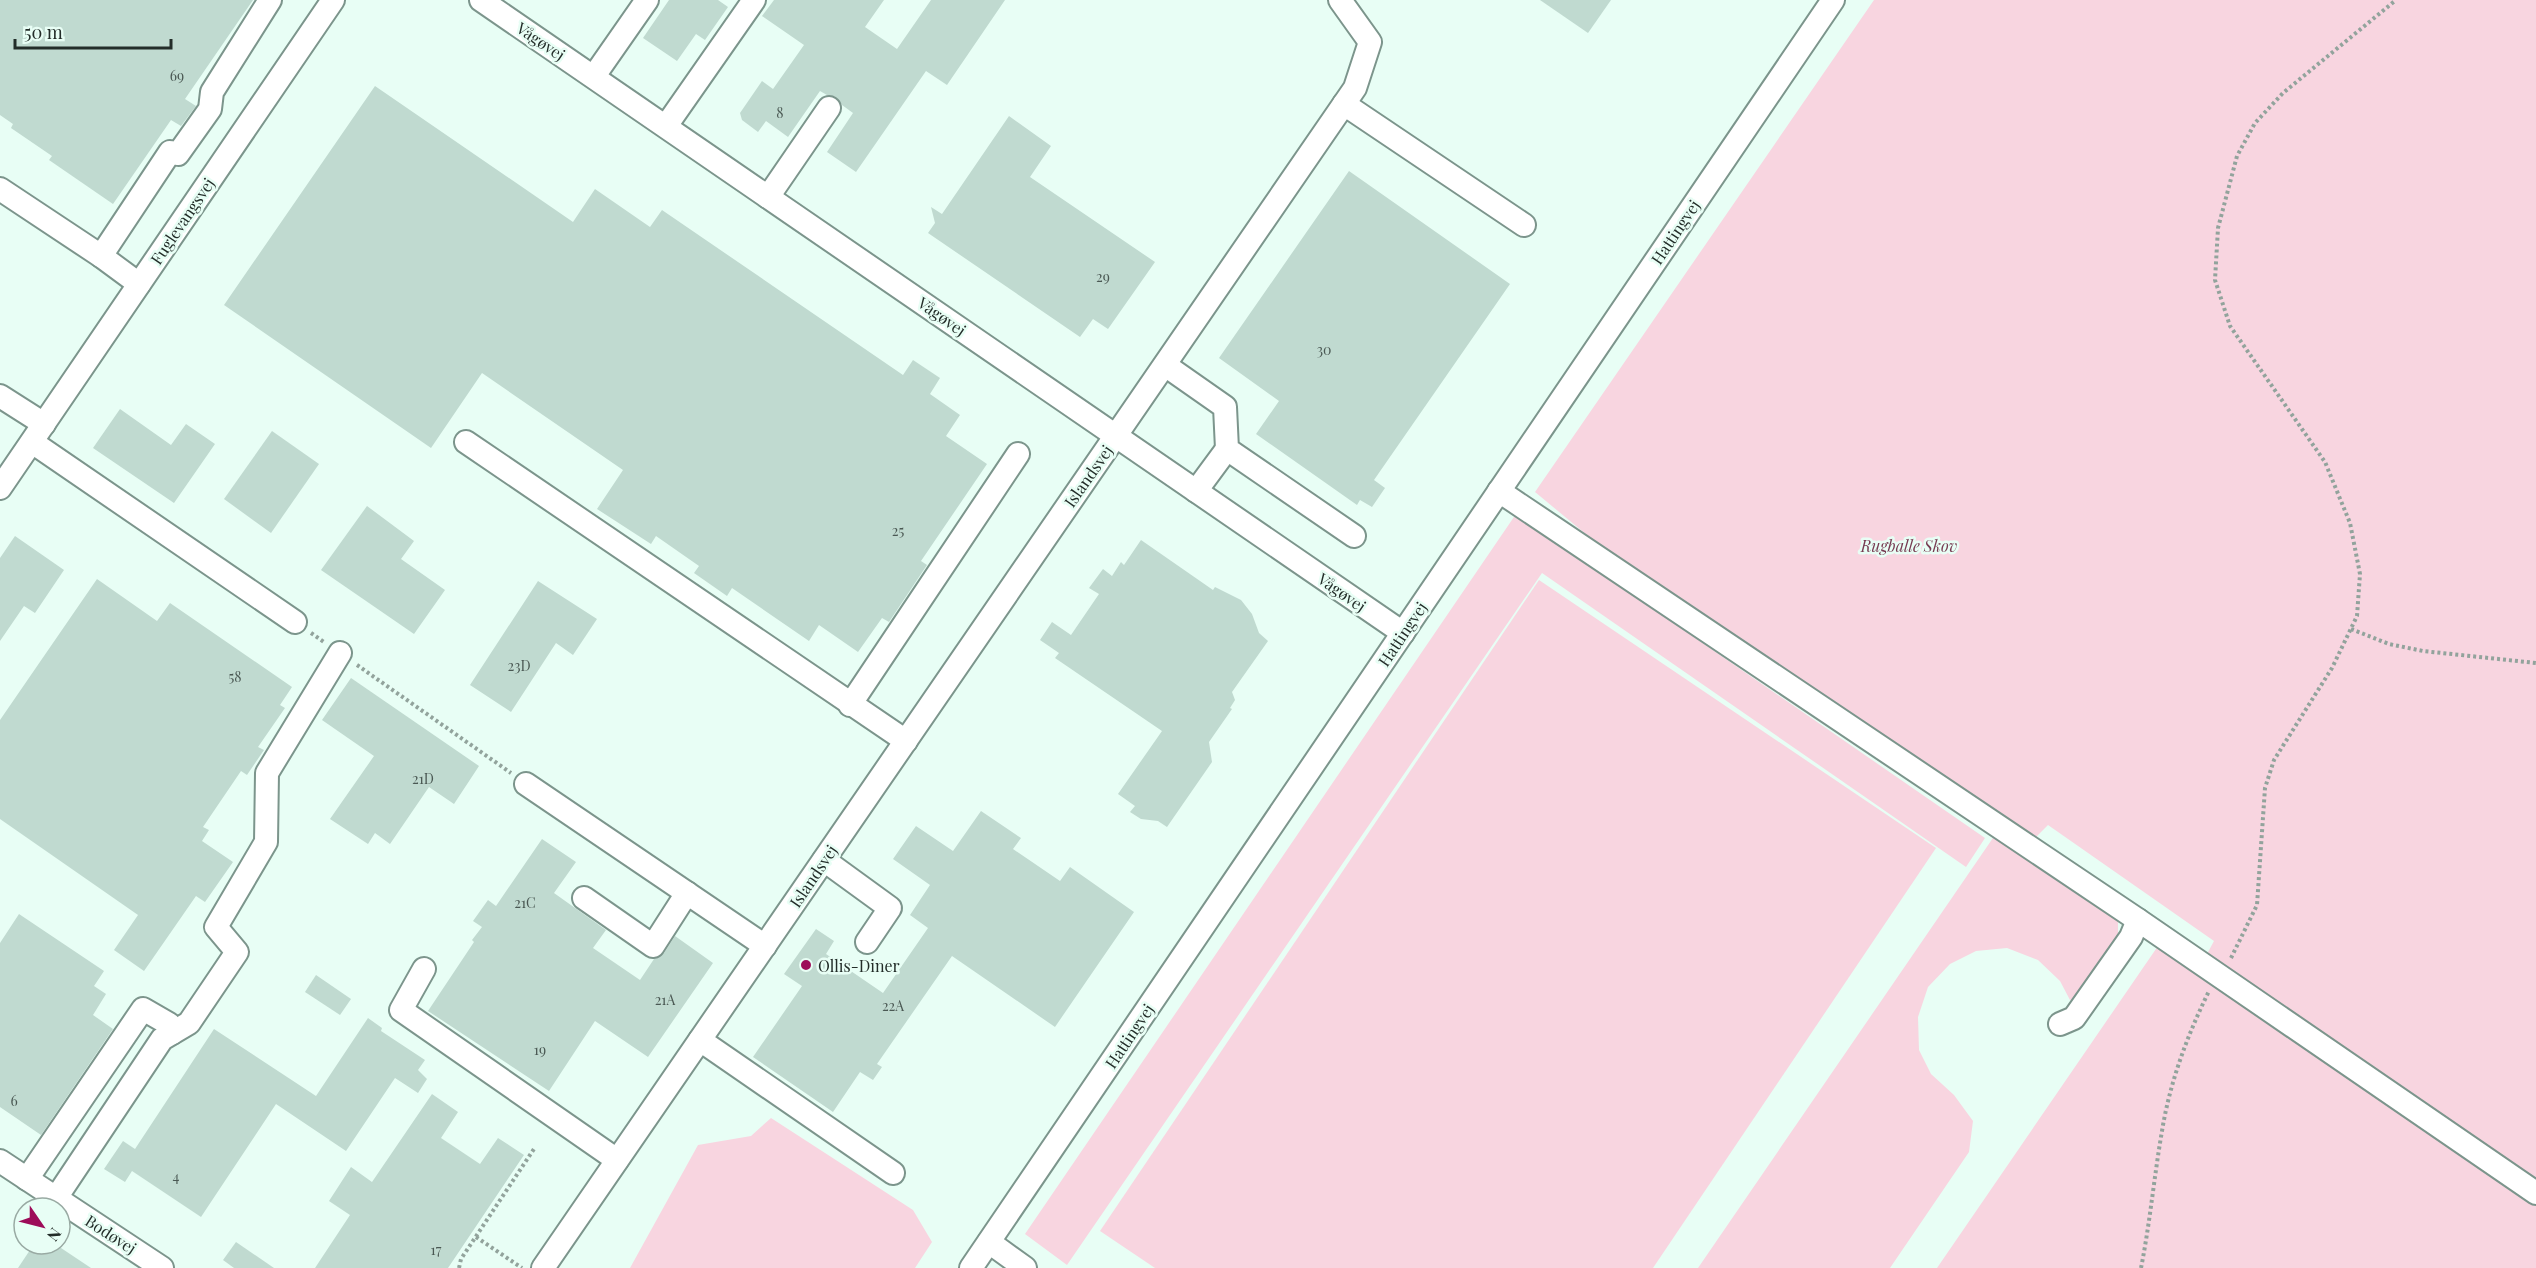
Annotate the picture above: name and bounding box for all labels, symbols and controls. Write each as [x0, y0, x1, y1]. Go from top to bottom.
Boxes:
scale bar [15, 12, 171, 50]
street label: Vågøvej [512, 17, 569, 65]
text: 50 m [24, 20, 63, 44]
house number: 69 [170, 66, 184, 85]
house number: 8 [776, 103, 784, 122]
street label: Fuglevangsvej [145, 174, 219, 268]
street label: Hattingvej [1646, 196, 1704, 268]
house number: 29 [1096, 267, 1110, 286]
street label: Vågøvej [913, 291, 970, 340]
house number: 30 [1317, 340, 1331, 359]
street label: Islandsvej [1059, 441, 1117, 511]
house number: 25 [892, 521, 904, 540]
park label: Rugballe Skov [1860, 535, 1958, 556]
street label: Vågøvej [1313, 567, 1370, 616]
street label: Hattingvej [1373, 598, 1431, 670]
house number: 23D [507, 656, 531, 675]
house number: 58 [228, 667, 242, 686]
house number: 21D [412, 769, 434, 788]
street label: Islandsvej [784, 841, 842, 911]
house number: 21C [514, 893, 536, 912]
place label: Ollis-Diner [818, 955, 900, 976]
marker: Ollis-Diner [799, 958, 813, 972]
house number: 21A [655, 990, 676, 1009]
house number: 22A [882, 996, 904, 1015]
street label: Hattingvej [1100, 1000, 1158, 1072]
house number: 19 [534, 1040, 546, 1059]
house number: 6 [10, 1091, 18, 1110]
house number: 4 [173, 1167, 180, 1186]
north arrow [12, 1196, 72, 1256]
street label: Bodøvej [81, 1210, 141, 1258]
text: N [43, 1224, 67, 1246]
house number: 17 [431, 1240, 442, 1259]

